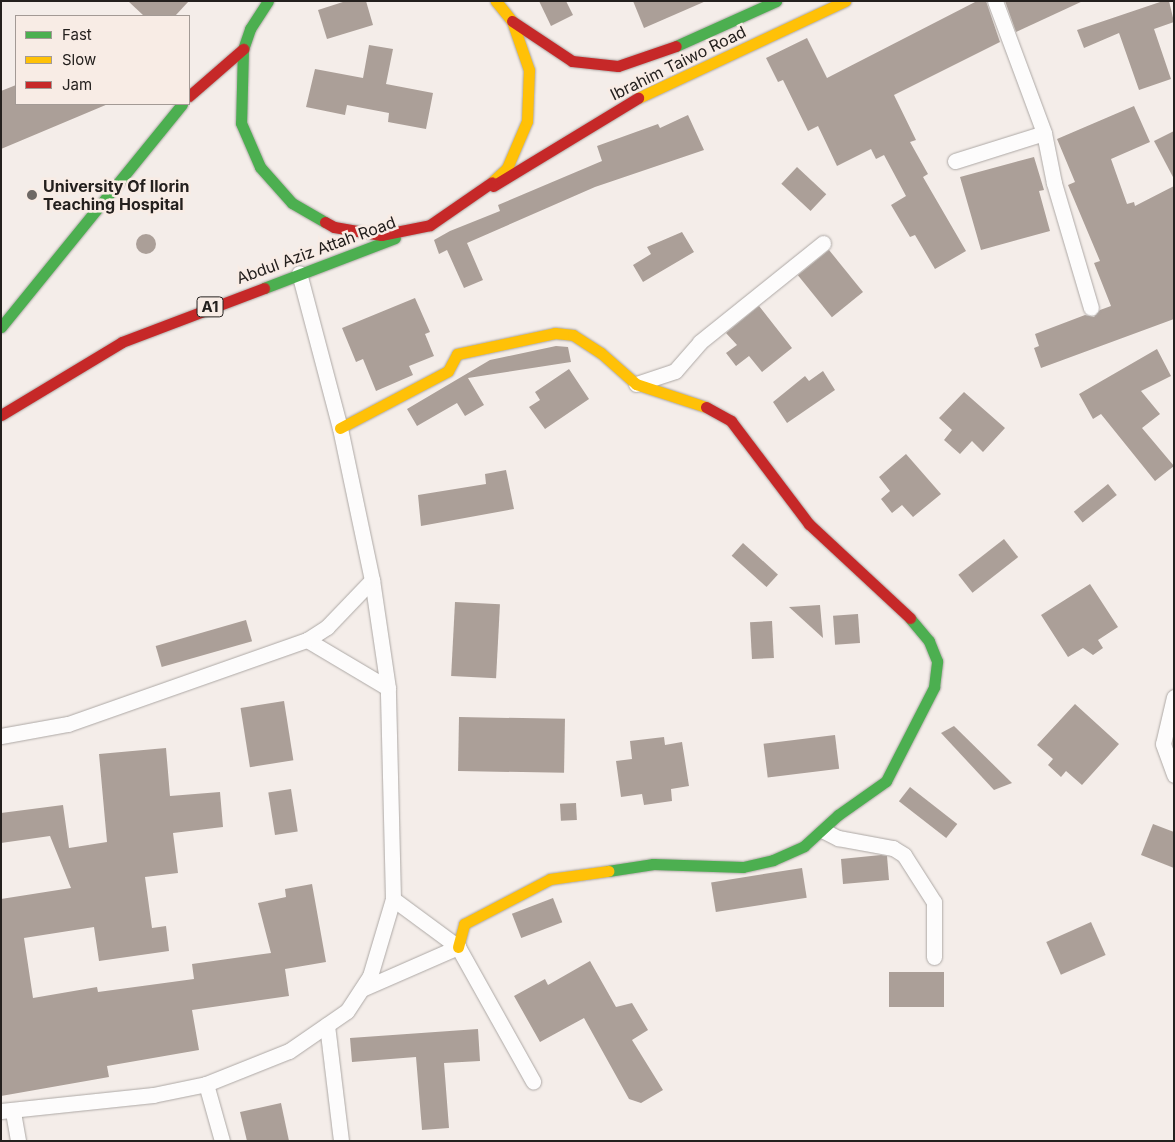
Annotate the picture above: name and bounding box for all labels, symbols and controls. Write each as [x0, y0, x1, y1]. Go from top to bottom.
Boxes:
legend [15, 15, 190, 105]
street label: Ibrahim Taiwo Road [607, 22, 749, 104]
text: Fast [62, 25, 92, 44]
text: Slow [62, 50, 96, 69]
text: Jam [62, 75, 92, 94]
place label: University Of Ilorin Teaching Hospital [43, 176, 189, 214]
marker: University Of Ilorin Teaching Hospital [25, 188, 39, 202]
street label: Abdul Aziz Attah Road [234, 212, 398, 288]
road number: A1 [196, 294, 224, 320]

